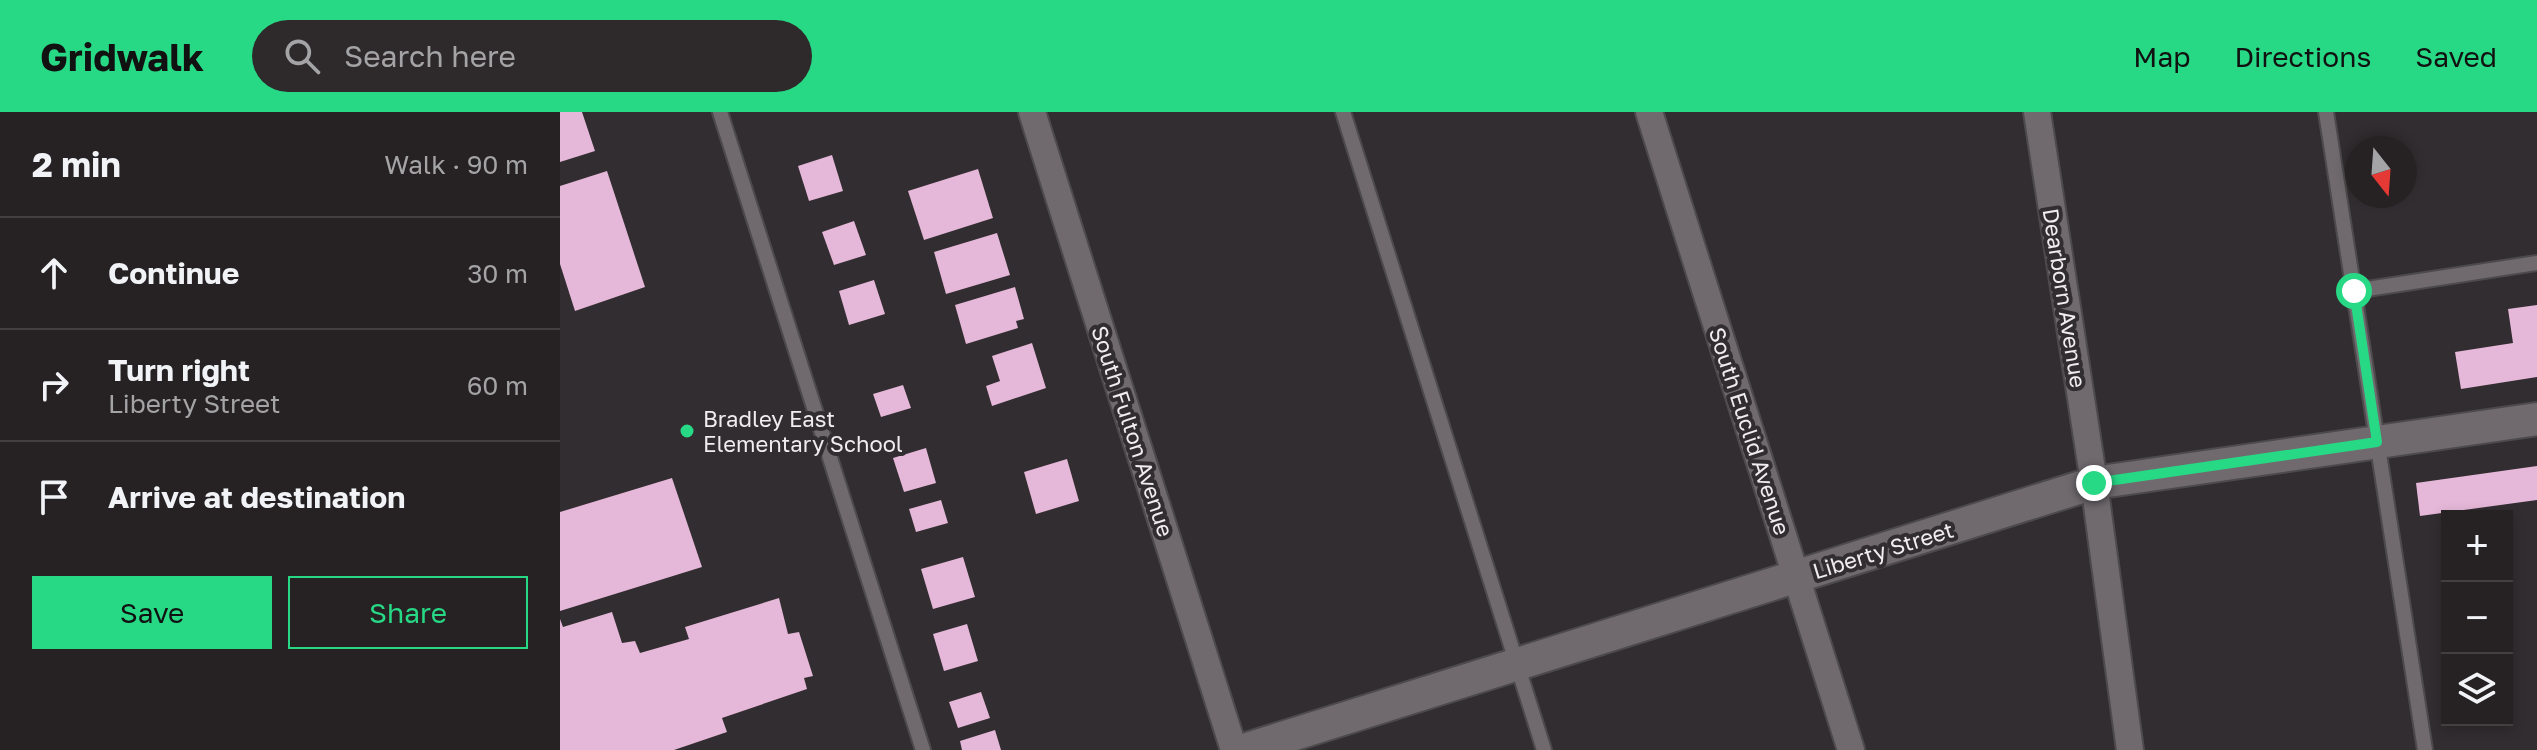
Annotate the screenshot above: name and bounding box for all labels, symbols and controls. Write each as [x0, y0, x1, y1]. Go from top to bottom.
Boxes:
search box [252, 20, 812, 92]
text: Gridwalk [40, 34, 204, 79]
icon: search [280, 34, 324, 78]
text: Search here [344, 38, 516, 74]
text: Map [2133, 40, 2190, 73]
text: Directions [2234, 40, 2371, 73]
text: Saved [2415, 40, 2497, 73]
north arrow [2345, 136, 2417, 208]
text: 2 min [32, 144, 121, 184]
text: Walk · 90 m [384, 149, 528, 180]
street label: Dearborn Avenue [2037, 206, 2093, 390]
icon: ahead [32, 251, 76, 295]
text: Continue [108, 255, 239, 291]
text: 30 m [467, 258, 528, 289]
route start [2336, 273, 2372, 309]
street label: South Fulton Avenue [1086, 322, 1180, 540]
street label: South Euclid Avenue [1704, 324, 1796, 538]
text: Turn right [108, 352, 250, 388]
icon: right [32, 363, 76, 407]
text: 60 m [467, 370, 528, 401]
text: Liberty Street [108, 388, 280, 419]
place label: Bradley East Elementary School [703, 405, 903, 457]
marker: Bradley East Elementary School [678, 422, 696, 440]
route end [2076, 465, 2112, 501]
icon: arrive [32, 475, 76, 519]
text: Arrive at destination [108, 479, 405, 515]
map controls [2441, 510, 2513, 726]
button: + [2441, 510, 2513, 582]
street label: Liberty Street [1809, 516, 1957, 584]
button: Save [32, 576, 272, 649]
button: Share [288, 576, 528, 649]
button: − [2441, 582, 2513, 654]
button: layers [2441, 654, 2513, 726]

